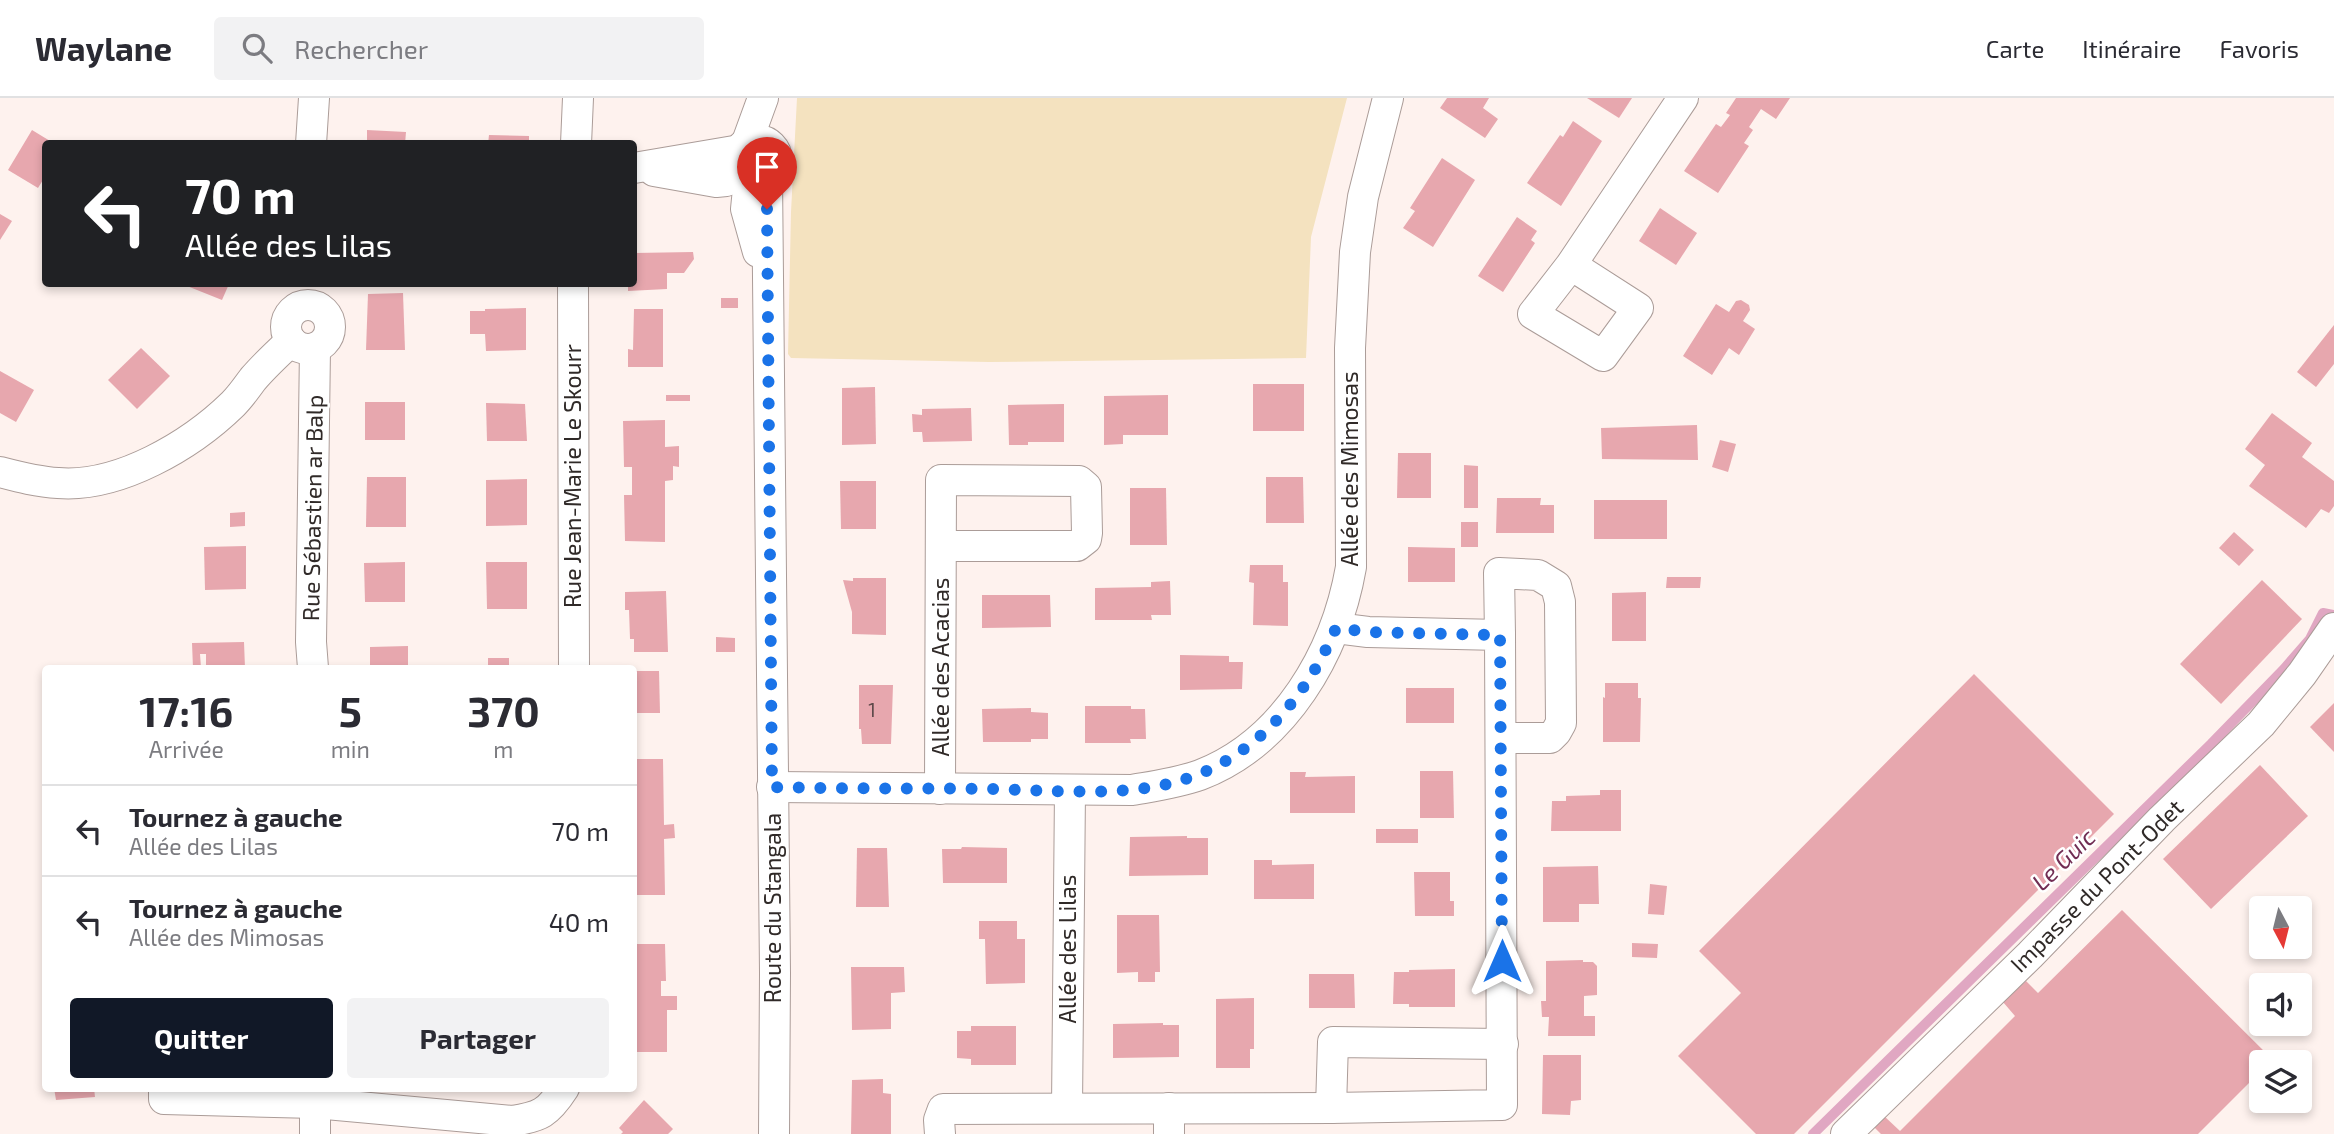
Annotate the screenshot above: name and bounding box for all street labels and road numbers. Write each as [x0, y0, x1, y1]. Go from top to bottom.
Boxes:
street label: Rue Jean-Marie Le Skourr [558, 344, 586, 608]
street label: Allée des Mimosas [1335, 371, 1363, 567]
street label: Rue Sébastien ar Balp [296, 395, 328, 621]
street label: Allée des Acacias [926, 577, 954, 757]
street label: Impasse du Pont-Odet [2004, 793, 2189, 978]
street label: Route du Stangala [758, 813, 786, 1003]
street label: Allée des Lilas [1053, 875, 1081, 1023]

